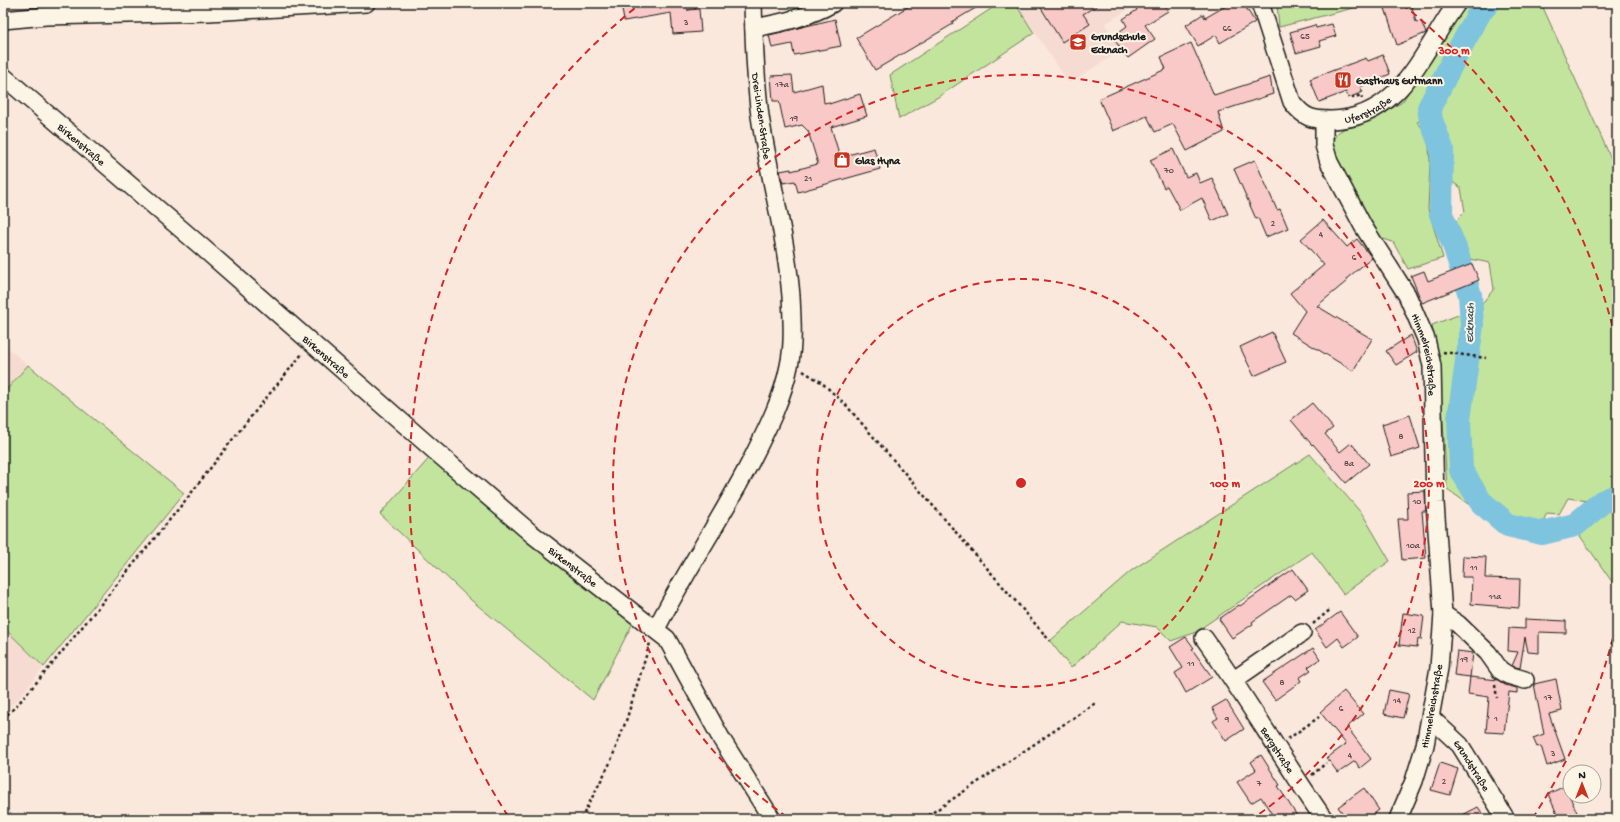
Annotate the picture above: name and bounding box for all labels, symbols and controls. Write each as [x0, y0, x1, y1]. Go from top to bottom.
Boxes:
house number: 3 [683, 18, 689, 29]
house number: 66 [1222, 24, 1232, 35]
school or university icon: Grundschule Ecknach [1068, 32, 1088, 52]
place label: Grundschule Ecknach [1090, 32, 1147, 57]
house number: 65 [1300, 32, 1310, 43]
text: 300 m [1437, 45, 1470, 59]
restaurant icon: Gasthaus Gutmann [1333, 70, 1353, 90]
street label: Drei-Linden-Straße [748, 71, 772, 160]
place label: Gasthaus Gutmann [1356, 75, 1443, 88]
house number: 17a [774, 80, 790, 91]
street label: Uferstraße [1344, 95, 1395, 127]
house number: 19 [789, 114, 799, 125]
street label: Birkenstraße [54, 121, 107, 169]
shop icon: Glas Hyna [832, 150, 852, 170]
place label: Glas Hyna [855, 156, 901, 168]
house number: 70 [1163, 166, 1174, 177]
house number: 21 [804, 174, 812, 185]
house number: 2 [1271, 219, 1276, 230]
house number: 4 [1319, 230, 1324, 241]
house number: 6 [1352, 253, 1357, 264]
water label: Ecknach [1464, 302, 1478, 343]
street label: Himmelreichstraße [1408, 312, 1437, 396]
street label: Birkenstraße [299, 333, 352, 382]
house number: 8 [1399, 432, 1404, 443]
house number: 8a [1344, 459, 1355, 470]
centre of rings [1014, 476, 1028, 490]
text: 100 m [1209, 478, 1240, 492]
text: 200 m [1414, 478, 1445, 492]
house number: 10 [1412, 497, 1421, 508]
house number: 10a [1405, 541, 1421, 552]
street label: Birkenstraße [544, 544, 599, 591]
house number: 11 [1469, 563, 1478, 574]
house number: 11a [1488, 592, 1502, 603]
house number: 12 [1407, 626, 1417, 637]
house number: 19 [1459, 655, 1469, 666]
house number: 11 [1186, 659, 1195, 670]
street label: Himmelreichstraße [1420, 663, 1446, 749]
house number: 8 [1280, 678, 1285, 689]
house number: 17 [1543, 693, 1552, 704]
house number: 14 [1392, 696, 1402, 707]
house number: 6 [1339, 704, 1344, 715]
house number: 1 [1493, 714, 1498, 725]
house number: 9 [1224, 715, 1230, 726]
street label: Bergstraße [1257, 725, 1296, 776]
street label: Grundstraße [1450, 738, 1491, 794]
house number: 3 [1550, 749, 1556, 760]
house number: 4 [1348, 751, 1353, 762]
north arrow [1562, 764, 1602, 804]
text: N [1578, 770, 1586, 782]
house number: 2 [1442, 777, 1447, 788]
house number: 7 [1256, 779, 1262, 790]

